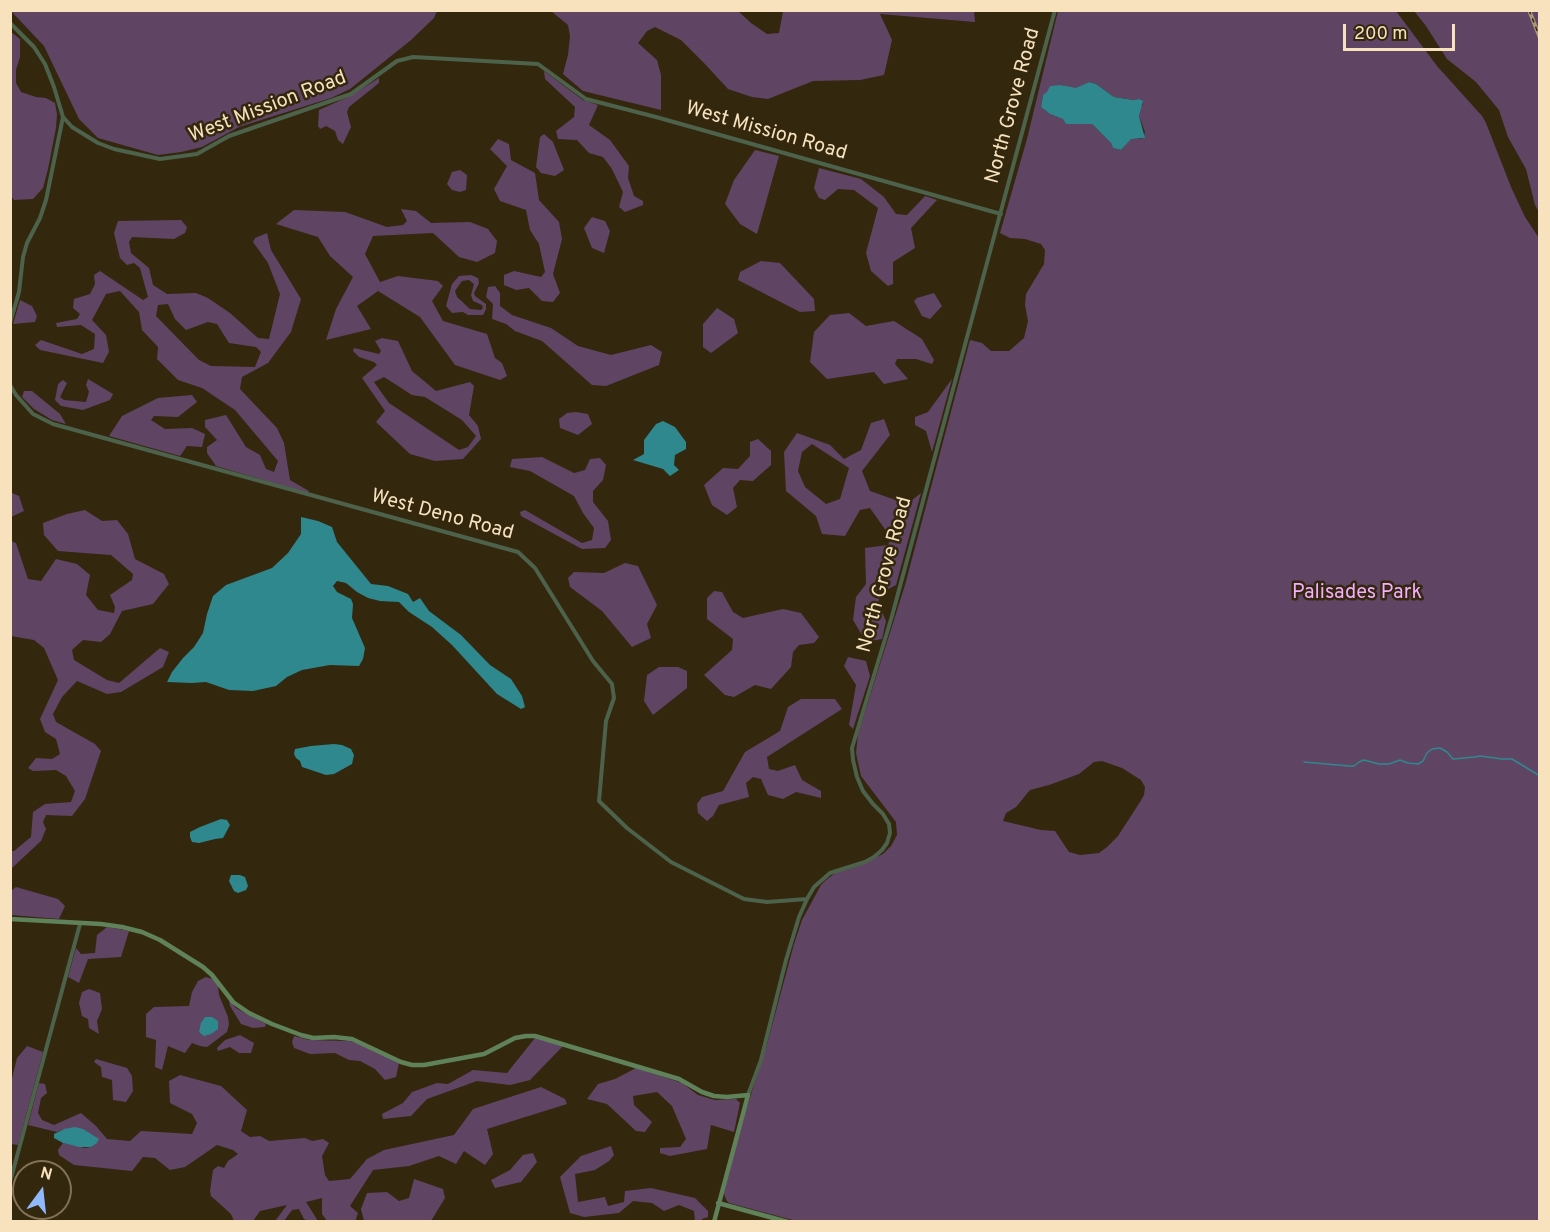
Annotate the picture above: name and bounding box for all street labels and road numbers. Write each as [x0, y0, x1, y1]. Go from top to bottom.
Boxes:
street label: North Grove Road [982, 25, 1046, 187]
street label: West Mission Road [186, 67, 350, 149]
street label: West Mission Road [683, 97, 849, 167]
street label: West Deno Road [368, 485, 516, 547]
street label: North Grove Road [854, 494, 918, 656]

